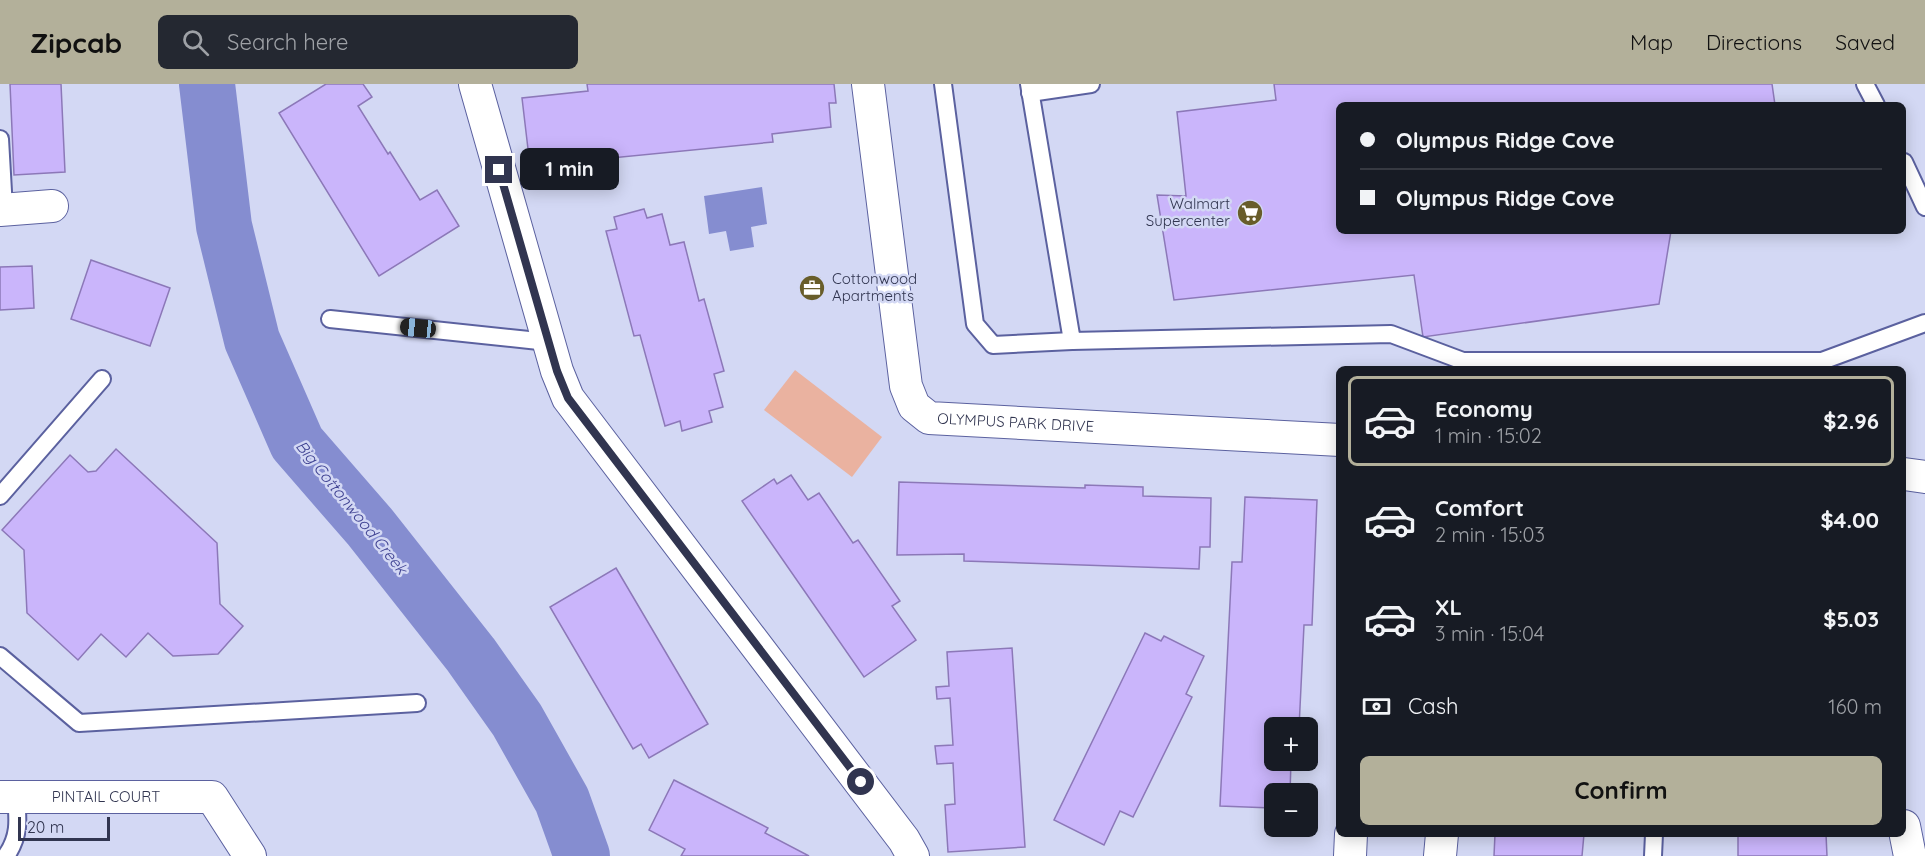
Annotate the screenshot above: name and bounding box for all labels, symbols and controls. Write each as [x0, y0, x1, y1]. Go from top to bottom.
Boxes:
search box [158, 15, 578, 69]
text: Zipcab [30, 25, 122, 60]
icon: search [179, 26, 212, 59]
text: Search here [227, 28, 349, 56]
text: Map [1630, 29, 1673, 55]
text: Directions [1706, 29, 1802, 55]
text: Saved [1835, 29, 1895, 55]
text: Olympus Ridge Cove [1396, 126, 1615, 154]
callout: 1 min [520, 149, 619, 191]
route end [485, 156, 512, 183]
text: 1 min [545, 156, 594, 181]
text: Olympus Ridge Cove [1396, 184, 1615, 212]
place label: Walmart Supercenter [1146, 194, 1230, 230]
supermarket icon: Walmart Supercenter [1235, 198, 1265, 228]
place label: Cottonwood Apartments [832, 269, 917, 305]
office icon: Cottonwood Apartments [797, 273, 827, 303]
car [399, 317, 437, 339]
icon: car [1363, 394, 1417, 448]
text: Economy [1435, 395, 1533, 423]
text: $2.96 [1823, 407, 1879, 435]
street label: OLYMPUS PARK DRIVE [937, 408, 1095, 436]
text: 1 min · 15:02 [1435, 423, 1542, 448]
water label: Big Cottonwood Creek [292, 436, 413, 579]
icon: car [1363, 493, 1417, 547]
text: Comfort [1435, 494, 1524, 522]
text: $4.00 [1820, 506, 1879, 534]
text: 2 min · 15:03 [1435, 522, 1545, 547]
icon: car [1363, 592, 1417, 646]
text: XL [1435, 593, 1462, 621]
text: $5.03 [1823, 605, 1879, 633]
text: 3 min · 15:04 [1435, 621, 1544, 646]
icon: cash [1360, 690, 1393, 723]
text: Cash [1408, 692, 1459, 720]
text: 160 m [1828, 694, 1882, 719]
map controls [1264, 717, 1318, 837]
button: + [1264, 717, 1318, 771]
button: Confirm [1360, 756, 1882, 825]
route start [847, 768, 874, 795]
button: − [1264, 783, 1318, 837]
street label: PINTAIL COURT [52, 787, 160, 806]
scale bar [18, 814, 110, 842]
text: 20 m [27, 817, 64, 837]

